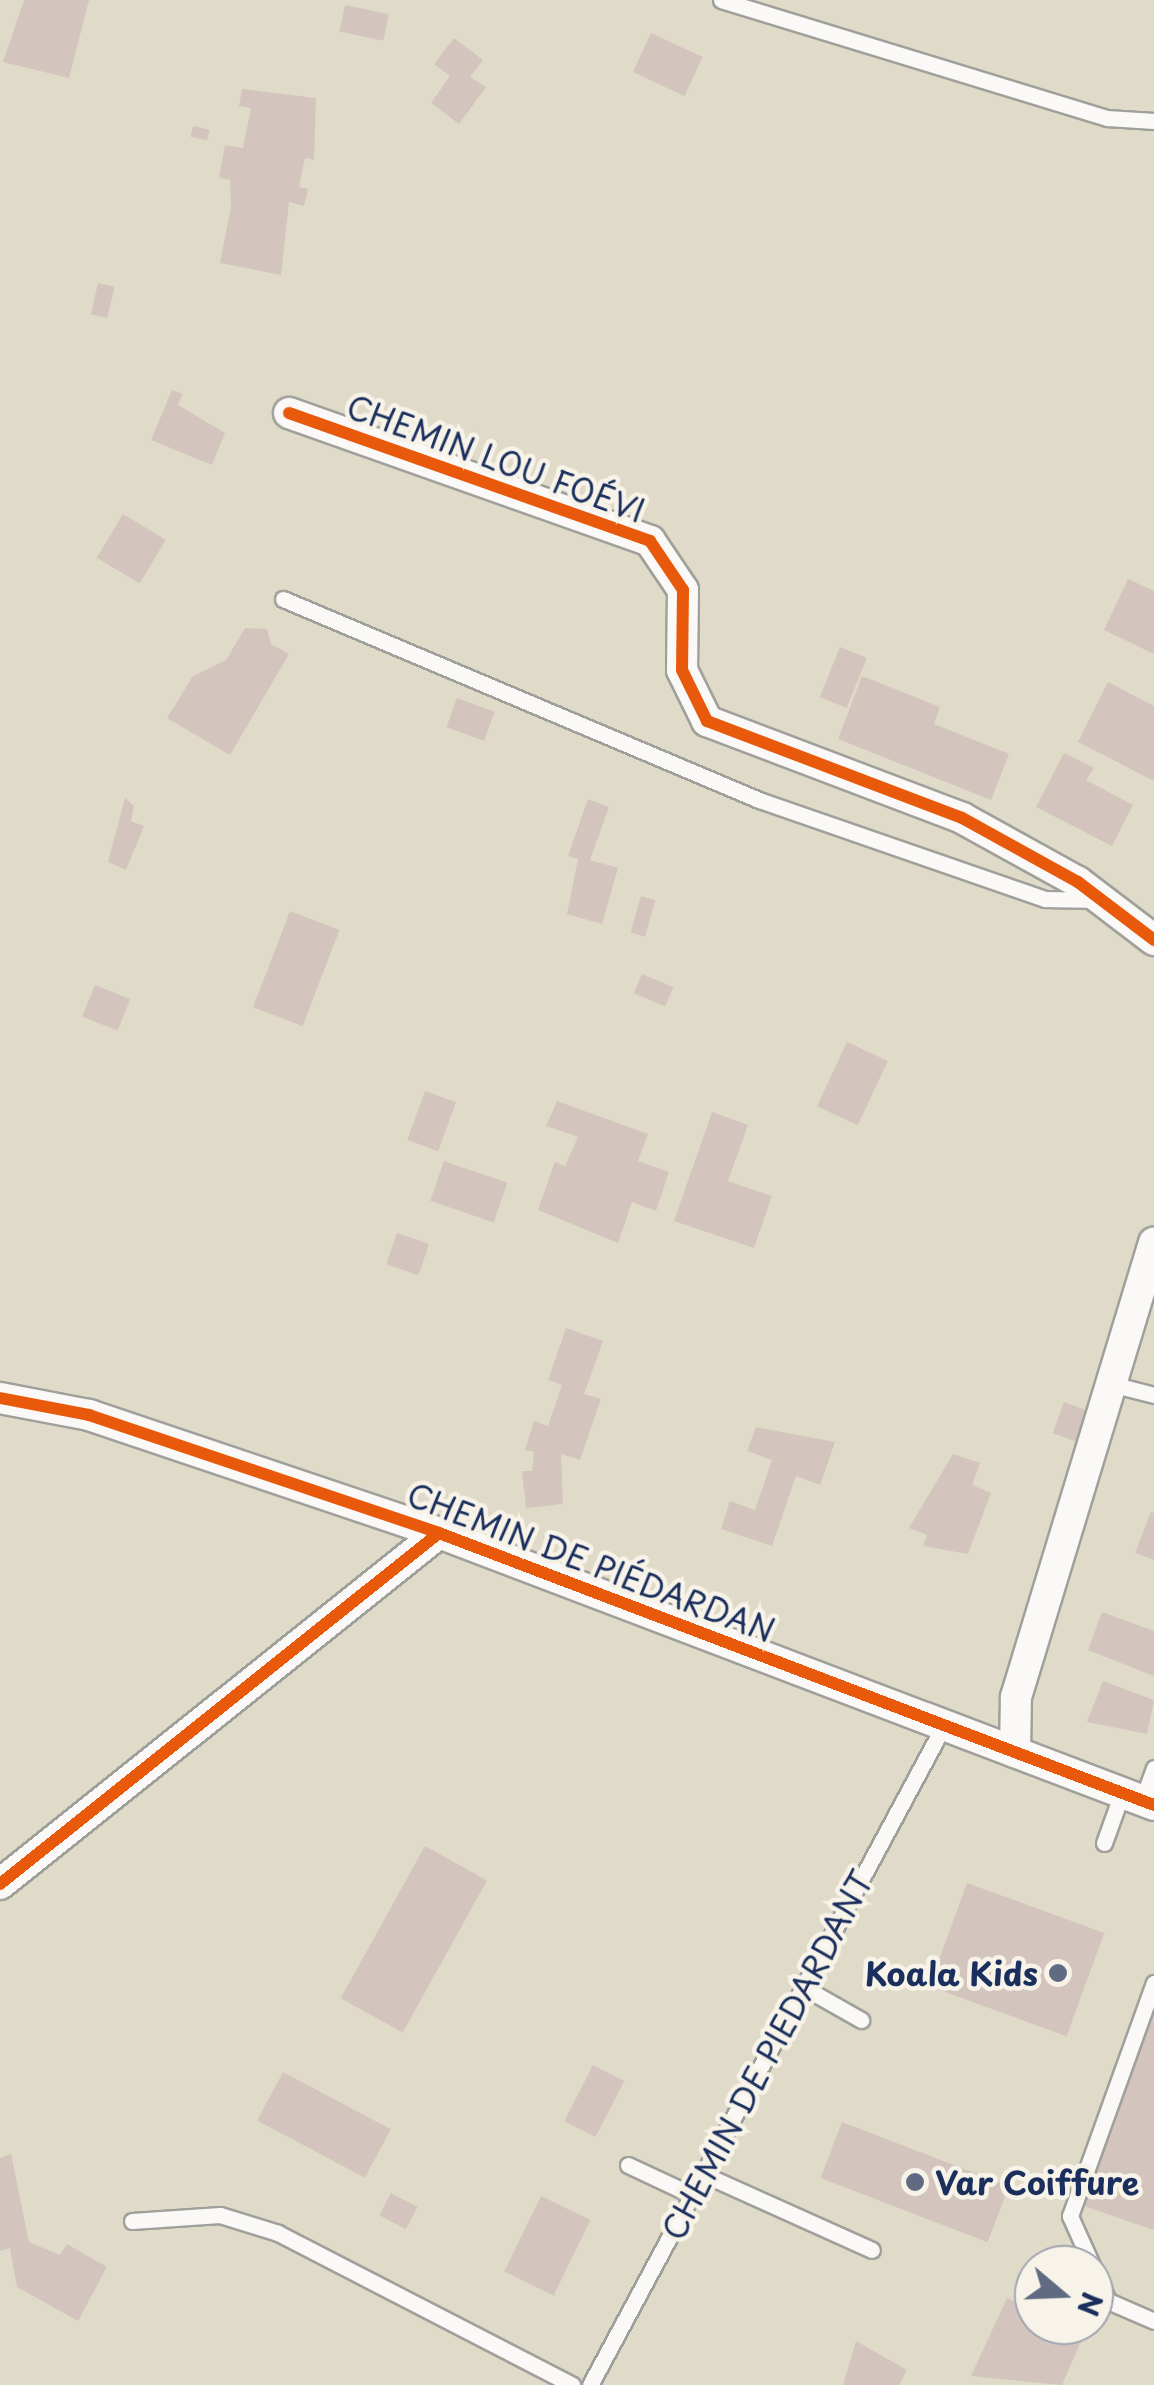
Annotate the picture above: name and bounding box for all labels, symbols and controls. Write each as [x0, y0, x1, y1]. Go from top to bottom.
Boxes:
street label: CHEMIN LOU FOÉVI [340, 386, 652, 530]
street label: CHEMIN DE PIÉDARDAN [401, 1474, 781, 1650]
street label: CHEMIN DE PIEDARDANT [652, 1861, 882, 2249]
place label: Koala Kids [864, 1954, 1038, 1992]
marker: Koala Kids [1047, 1962, 1069, 1984]
place label: Var Coiffure [935, 2163, 1140, 2201]
marker: Var Coiffure [904, 2171, 926, 2193]
north arrow [1014, 2245, 1114, 2345]
text: N [1067, 2287, 1115, 2322]

